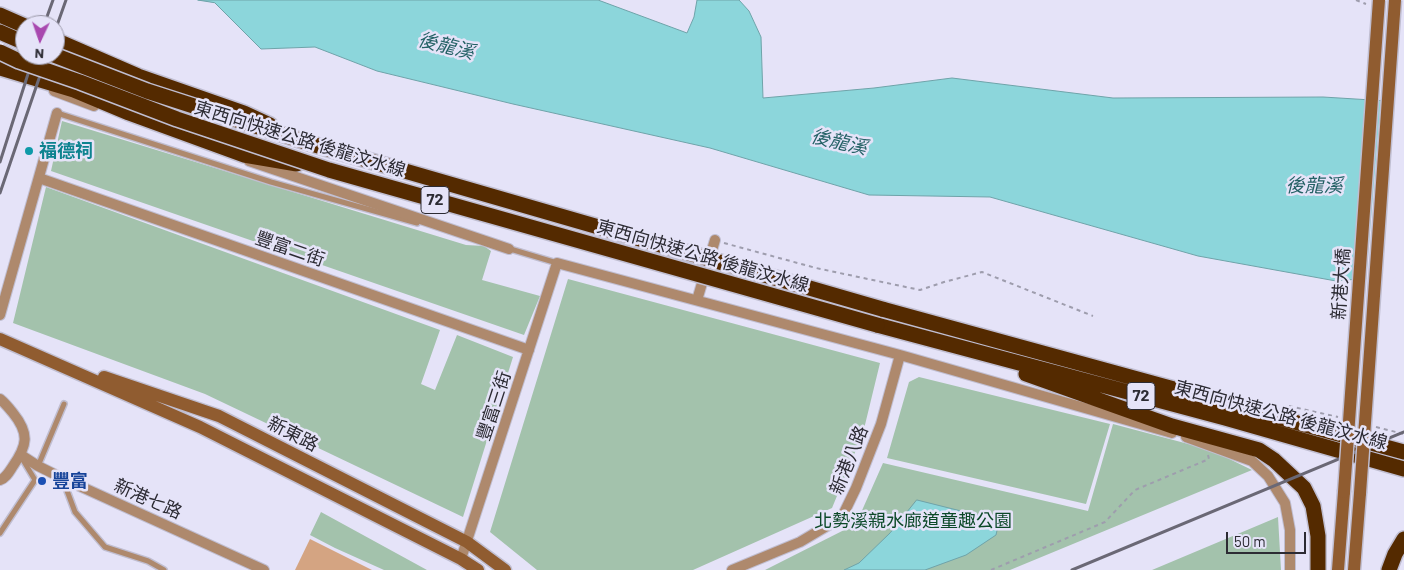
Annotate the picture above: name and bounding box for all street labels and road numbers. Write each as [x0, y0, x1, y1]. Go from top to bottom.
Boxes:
street label: 東西向快速公路 後龍汶水線 [192, 97, 408, 181]
road number: 72 [421, 186, 449, 214]
street label: 東西向快速公路 後龍汶水線 [594, 215, 812, 297]
street label: 豐富二街 [252, 227, 328, 271]
street label: 新港大橋 [1328, 247, 1354, 321]
street label: 豐富三街 [473, 368, 515, 444]
street label: 東西向快速公路 後龍汶水線 [1172, 376, 1390, 454]
road number: 72 [1127, 382, 1155, 410]
street label: 新東路 [264, 412, 322, 456]
street label: 新港八路 [826, 423, 872, 497]
street label: 新港七路 [111, 474, 185, 524]

